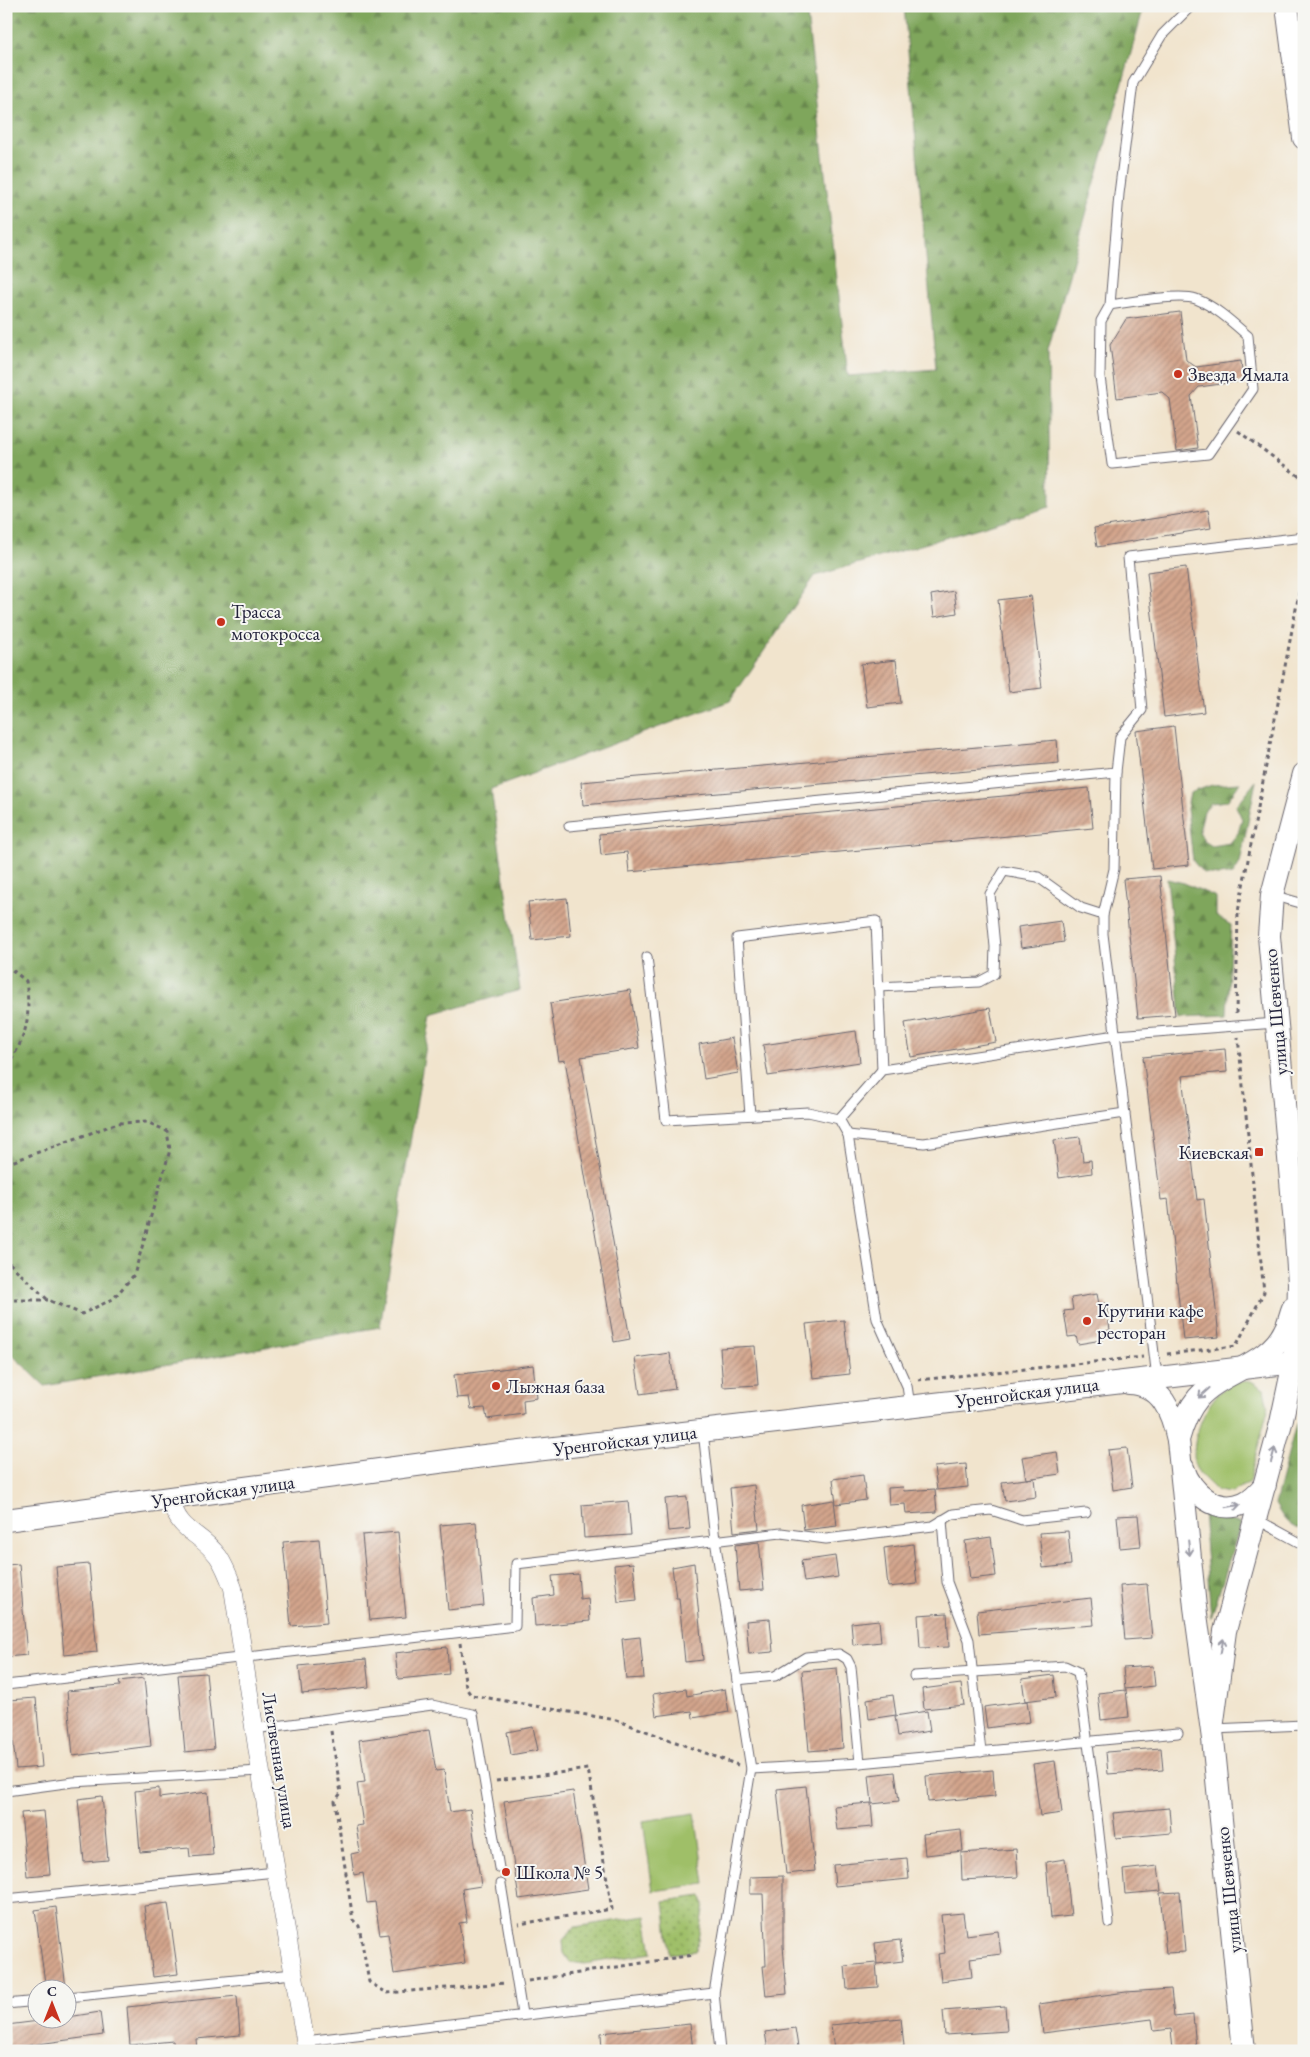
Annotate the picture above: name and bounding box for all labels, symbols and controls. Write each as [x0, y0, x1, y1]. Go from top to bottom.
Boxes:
place label: Звезда Ямала [1188, 362, 1289, 387]
marker: Звезда Ямала [1172, 368, 1184, 380]
place label: Трасса мотокросса [231, 599, 321, 646]
marker: Трасса мотокросса [215, 616, 227, 628]
street label: улица Шевченко [1258, 948, 1293, 1076]
place label: Киевская [1179, 1140, 1249, 1165]
marker: Киевская [1253, 1146, 1265, 1158]
place label: Крутини кафе ресторан [1097, 1298, 1204, 1345]
marker: Крутини кафе ресторан [1081, 1315, 1093, 1327]
street label: Уренгойская улица [953, 1371, 1101, 1414]
place label: Лыжная база [506, 1374, 605, 1399]
marker: Лыжная база [490, 1380, 502, 1392]
one-way arrow [1197, 1387, 1210, 1399]
street label: Уренгойская улица [551, 1419, 699, 1462]
one-way arrow [1269, 1447, 1278, 1463]
street label: Уренгойская улица [149, 1469, 297, 1514]
one-way arrow [1224, 1500, 1240, 1510]
one-way arrow [1184, 1540, 1194, 1556]
one-way arrow [1217, 1639, 1227, 1655]
street label: Лиственная улица [256, 1690, 303, 1831]
street label: улица Шевченко [1209, 1825, 1248, 1954]
place label: Школа № 5 [516, 1860, 603, 1885]
marker: Школа № 5 [500, 1866, 512, 1878]
north arrow [28, 1980, 78, 2030]
text: С [47, 1982, 57, 2000]

